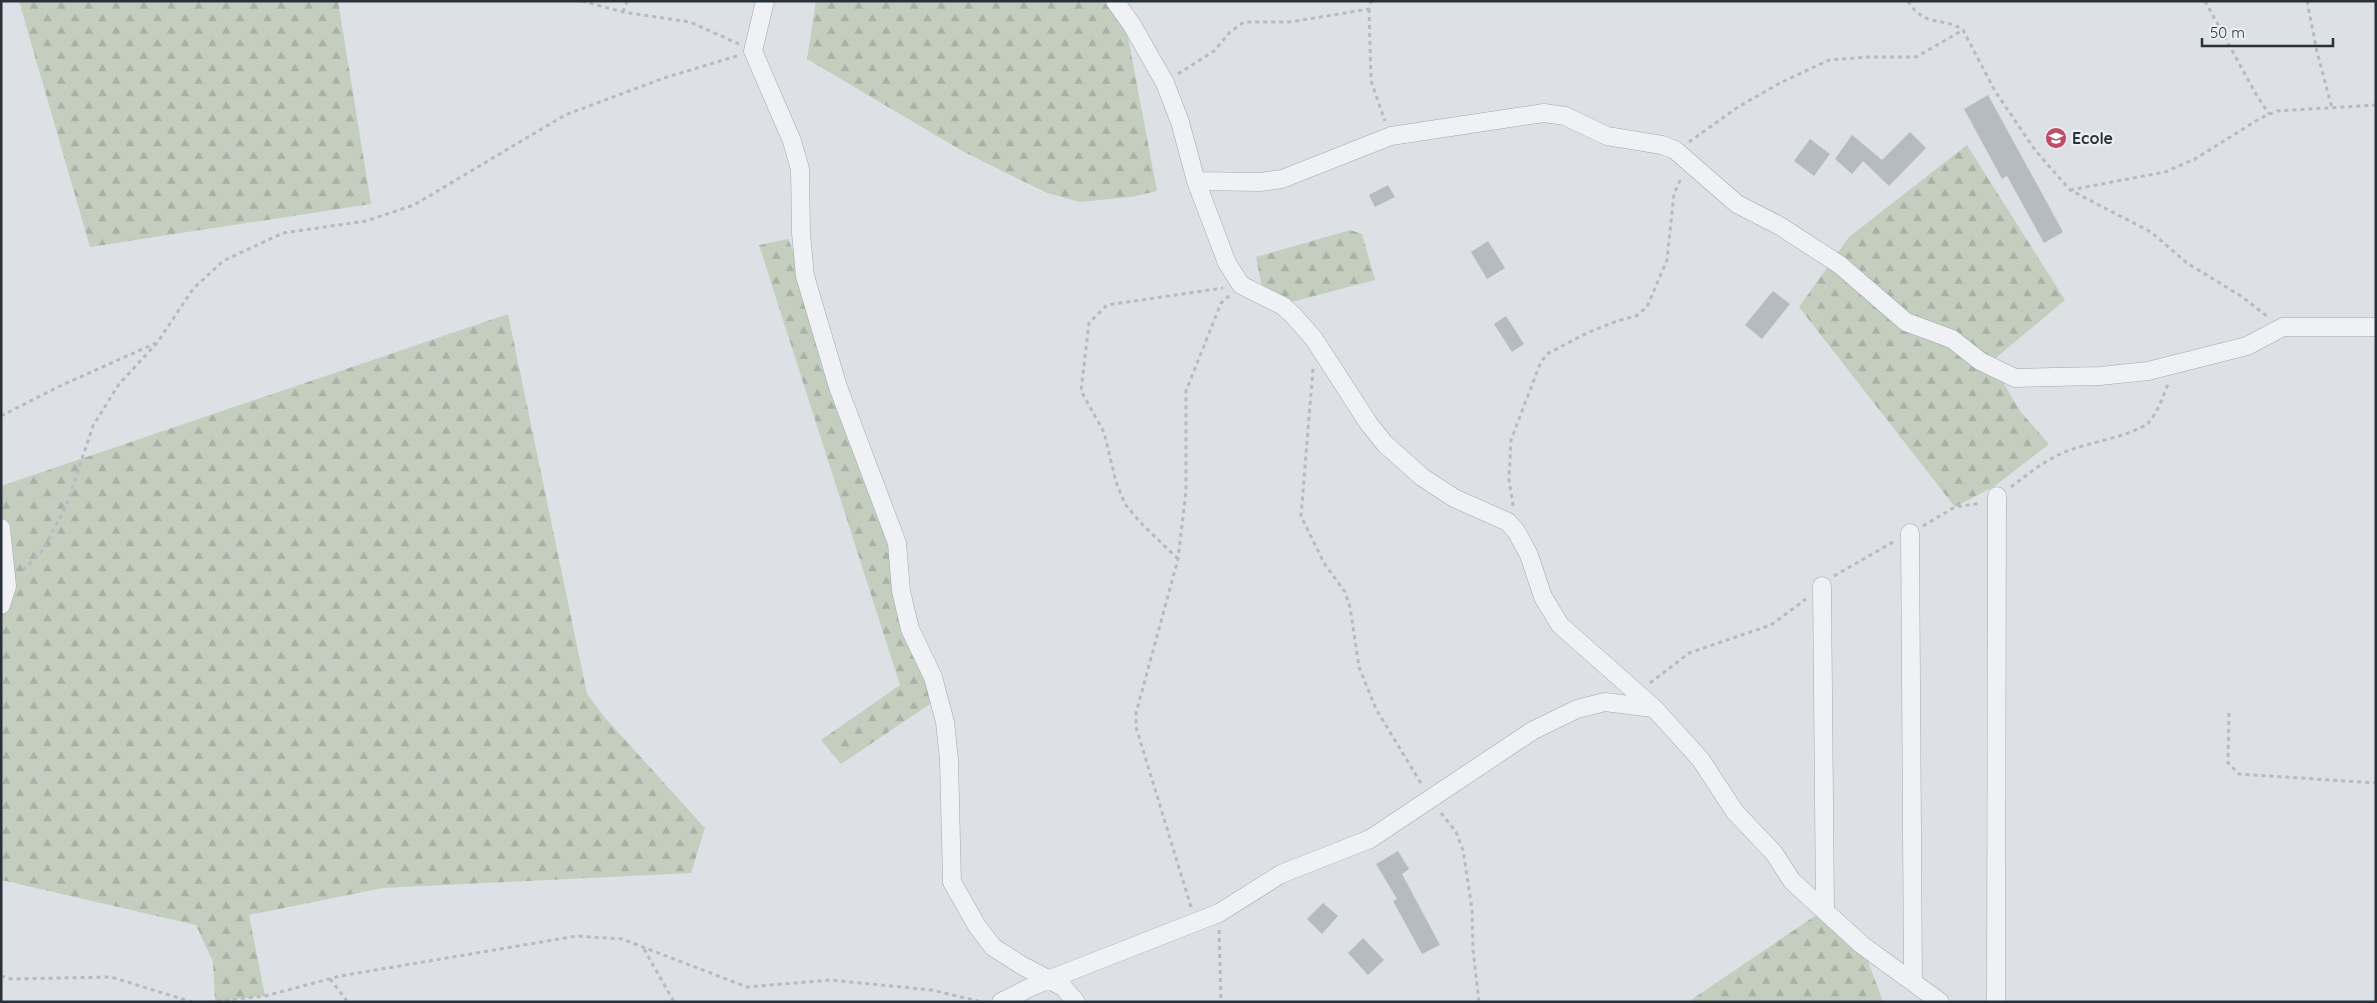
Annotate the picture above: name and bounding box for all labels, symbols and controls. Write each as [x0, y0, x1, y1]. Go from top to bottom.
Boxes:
scale bar [2202, 15, 2333, 47]
text: 50 m [2210, 23, 2245, 42]
school or university icon: Ecole [2044, 126, 2068, 150]
place label: Ecole [2072, 128, 2113, 148]

